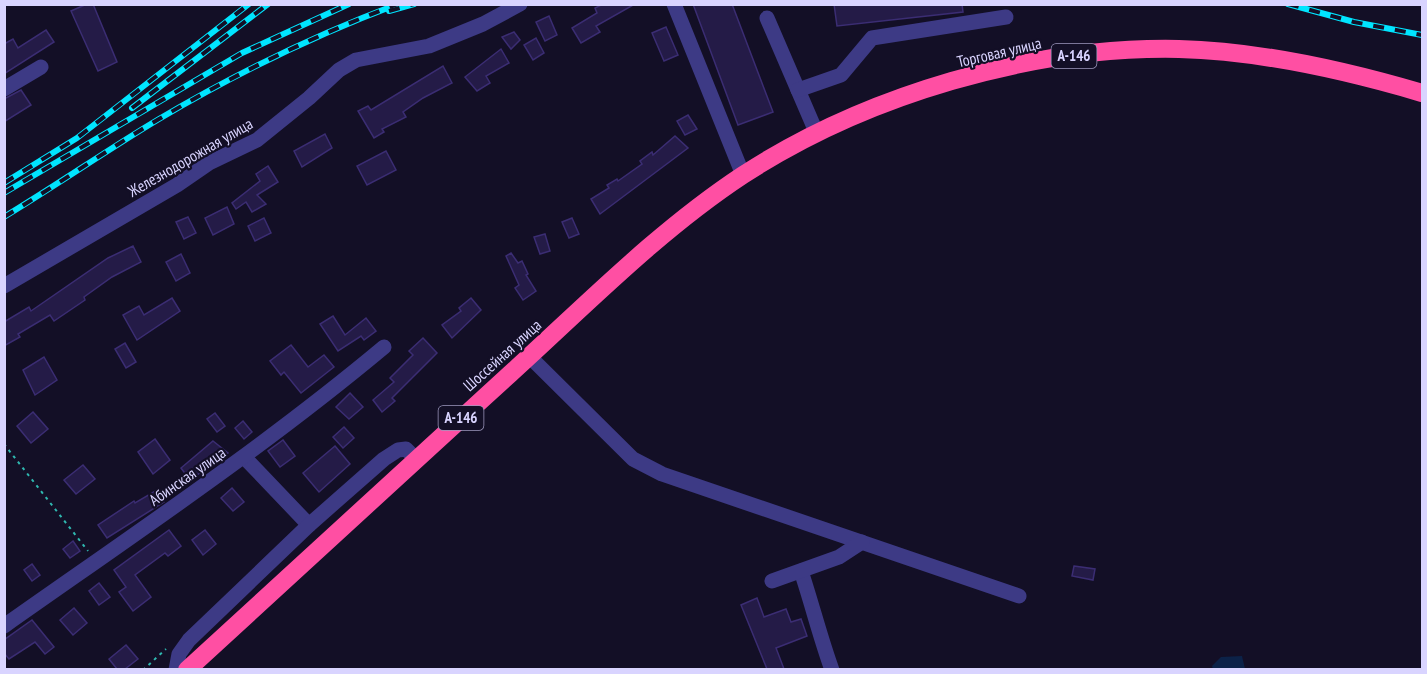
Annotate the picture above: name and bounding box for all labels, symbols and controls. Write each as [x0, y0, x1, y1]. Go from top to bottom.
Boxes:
street label: Торговая улица [955, 33, 1043, 71]
road number: А-146 [1052, 44, 1096, 68]
street label: Железнодорожная улица [123, 113, 256, 201]
street label: Шоссейная улица [459, 315, 545, 395]
road number: А-146 [438, 406, 484, 430]
street label: Абинская улица [145, 442, 229, 510]

